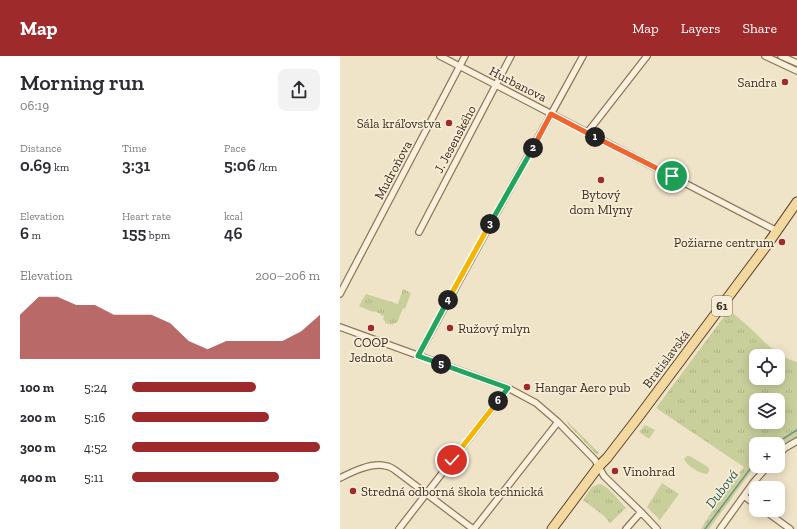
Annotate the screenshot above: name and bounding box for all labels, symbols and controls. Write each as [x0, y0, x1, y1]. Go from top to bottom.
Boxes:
text: Map [20, 17, 57, 40]
text: Map [632, 20, 659, 37]
text: Layers [681, 20, 720, 37]
text: Share [742, 20, 777, 37]
street label: Hurbanova [487, 63, 550, 105]
text: Morning run [20, 69, 144, 96]
button: share [278, 69, 320, 111]
place label: Sandra [737, 75, 778, 90]
marker: Sandra [780, 77, 790, 87]
text: 06:19 [20, 98, 49, 113]
street label: J. Jesenského [431, 102, 479, 175]
place label: Sála kráľovstva [357, 116, 442, 131]
marker: Sála kráľovstva [444, 118, 454, 128]
pin: 1 [585, 127, 605, 147]
text: 1 [593, 130, 597, 143]
street label: Mudroňova [371, 137, 415, 202]
pin: 2 [523, 138, 543, 158]
text: 2 [530, 141, 536, 154]
text: Distance [20, 142, 62, 155]
text: Time [122, 142, 147, 155]
text: Pace [224, 142, 246, 155]
text: 0.69 [20, 155, 51, 175]
text: 3:31 [122, 155, 150, 175]
text: 5:06 [224, 155, 256, 175]
pin [655, 159, 689, 193]
text: km [51, 161, 69, 174]
text: /km [256, 161, 277, 174]
icon: arrive [661, 165, 683, 187]
marker: Bytový dom Mlyny [596, 175, 606, 185]
place label: Bytový dom Mlyny [569, 187, 633, 217]
text: Elevation [20, 210, 64, 223]
text: Heart rate [122, 210, 171, 223]
text: kcal [224, 210, 243, 223]
pin: 3 [480, 214, 500, 234]
text: 3 [487, 217, 493, 230]
text: 6 [20, 223, 29, 243]
text: 155 [122, 223, 146, 243]
text: 46 [224, 223, 243, 243]
text: m [29, 229, 41, 242]
text: bpm [146, 229, 170, 242]
place label: Požiarne centrum [674, 235, 775, 250]
marker: Požiarne centrum [777, 237, 787, 247]
text: Elevation [20, 268, 72, 283]
text: 200–206 m [255, 268, 320, 283]
pin: 4 [438, 290, 458, 310]
text: 4 [445, 293, 451, 306]
road number: 61 [712, 296, 732, 316]
place label: Ružový mlyn [458, 321, 531, 336]
marker: COOP Jednota [366, 323, 376, 333]
marker: Ružový mlyn [445, 323, 455, 333]
street label: Bratislavská [639, 327, 693, 391]
place label: COOP Jednota [349, 335, 394, 365]
map controls [749, 349, 785, 517]
button: locate [749, 349, 785, 385]
pin: 5 [431, 354, 451, 374]
text: 5 [438, 357, 444, 370]
text: 100 m [20, 380, 54, 395]
text: 5:24 [84, 380, 107, 395]
place label: Hangar Aero pub [535, 380, 631, 395]
marker: Hangar Aero pub [522, 382, 532, 392]
pin: 6 [488, 391, 508, 411]
button: layers [749, 393, 785, 429]
text: 6 [495, 394, 501, 407]
text: 200 m [20, 410, 56, 425]
text: 5:16 [84, 410, 105, 425]
button: + [749, 437, 785, 473]
text: 300 m [20, 440, 56, 455]
text: 4:52 [84, 440, 107, 455]
pin [435, 443, 469, 477]
icon: check [441, 449, 463, 471]
place label: Vinohrad [622, 464, 675, 479]
marker: Vinohrad [610, 466, 620, 476]
water label: Dubová [702, 466, 742, 512]
text: 400 m [20, 470, 56, 485]
text: 5:11 [84, 470, 104, 485]
button: − [749, 481, 785, 517]
place label: Stredná odborná škola technická [361, 484, 544, 499]
marker: Stredná odborná škola technická [348, 486, 358, 496]

